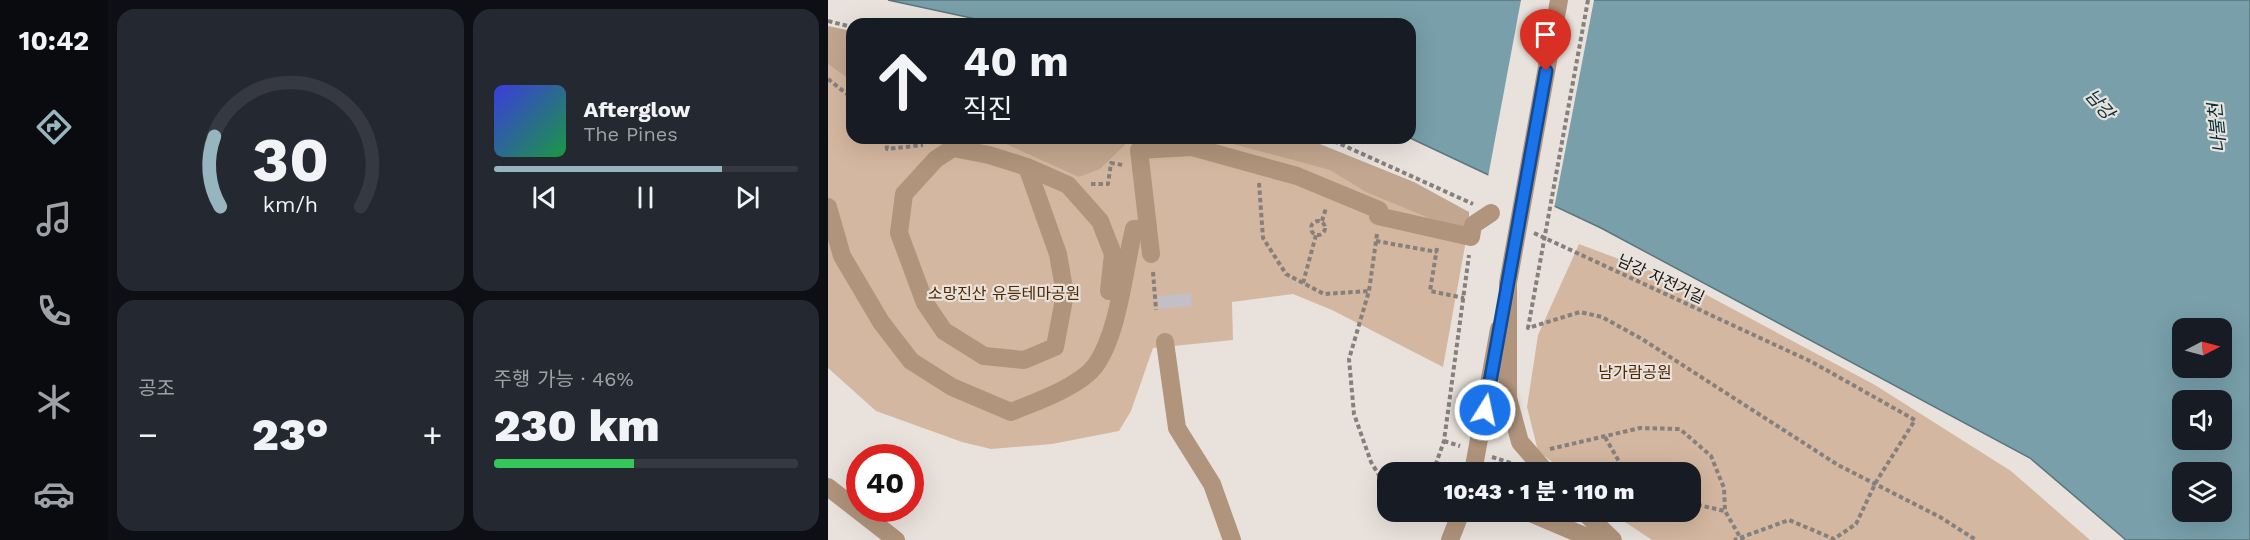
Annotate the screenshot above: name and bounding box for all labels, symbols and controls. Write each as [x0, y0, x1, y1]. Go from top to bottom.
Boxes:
pin [1520, 9, 1571, 71]
icon: arrive [1529, 18, 1562, 51]
text: 10:42 [19, 25, 89, 57]
text: 40 m [963, 37, 1069, 86]
icon: ahead [864, 42, 942, 120]
water label: 남강 [2081, 85, 2120, 125]
text: 직진 [963, 93, 1013, 125]
text: Afterglow [584, 97, 690, 122]
water label: 나불천 [2204, 100, 2230, 154]
icon: directions [33, 106, 75, 148]
text: The Pines [584, 122, 678, 146]
text: 30 [252, 123, 329, 196]
icon: previous [528, 181, 561, 214]
icon: pause [629, 181, 662, 214]
icon: next [731, 181, 764, 214]
text: km/h [263, 192, 318, 217]
icon: music [33, 198, 75, 240]
street label: 남강 자전거길 [1614, 251, 1708, 307]
park label: 소망진산 유등테마공원 [928, 284, 1080, 303]
icon: phone [33, 290, 75, 332]
north arrow [2172, 318, 2232, 378]
map controls [2172, 318, 2232, 522]
park label: 남가람공원 [1598, 363, 1672, 382]
text: 주행 가능 · 46% [494, 367, 634, 391]
text: 공조 [138, 376, 175, 400]
position arrow [1453, 378, 1517, 442]
icon: climate [33, 381, 75, 423]
button: sound [2172, 390, 2232, 450]
text: 230 km [494, 399, 660, 452]
text: 23° [252, 408, 329, 461]
text: − [138, 415, 158, 454]
text: + [423, 415, 443, 454]
speed limit sign: 40 [846, 444, 924, 522]
button: layers [2172, 462, 2232, 522]
icon: car [33, 473, 75, 515]
text: 10:43 · 1 분 · 110 m [1444, 479, 1634, 504]

